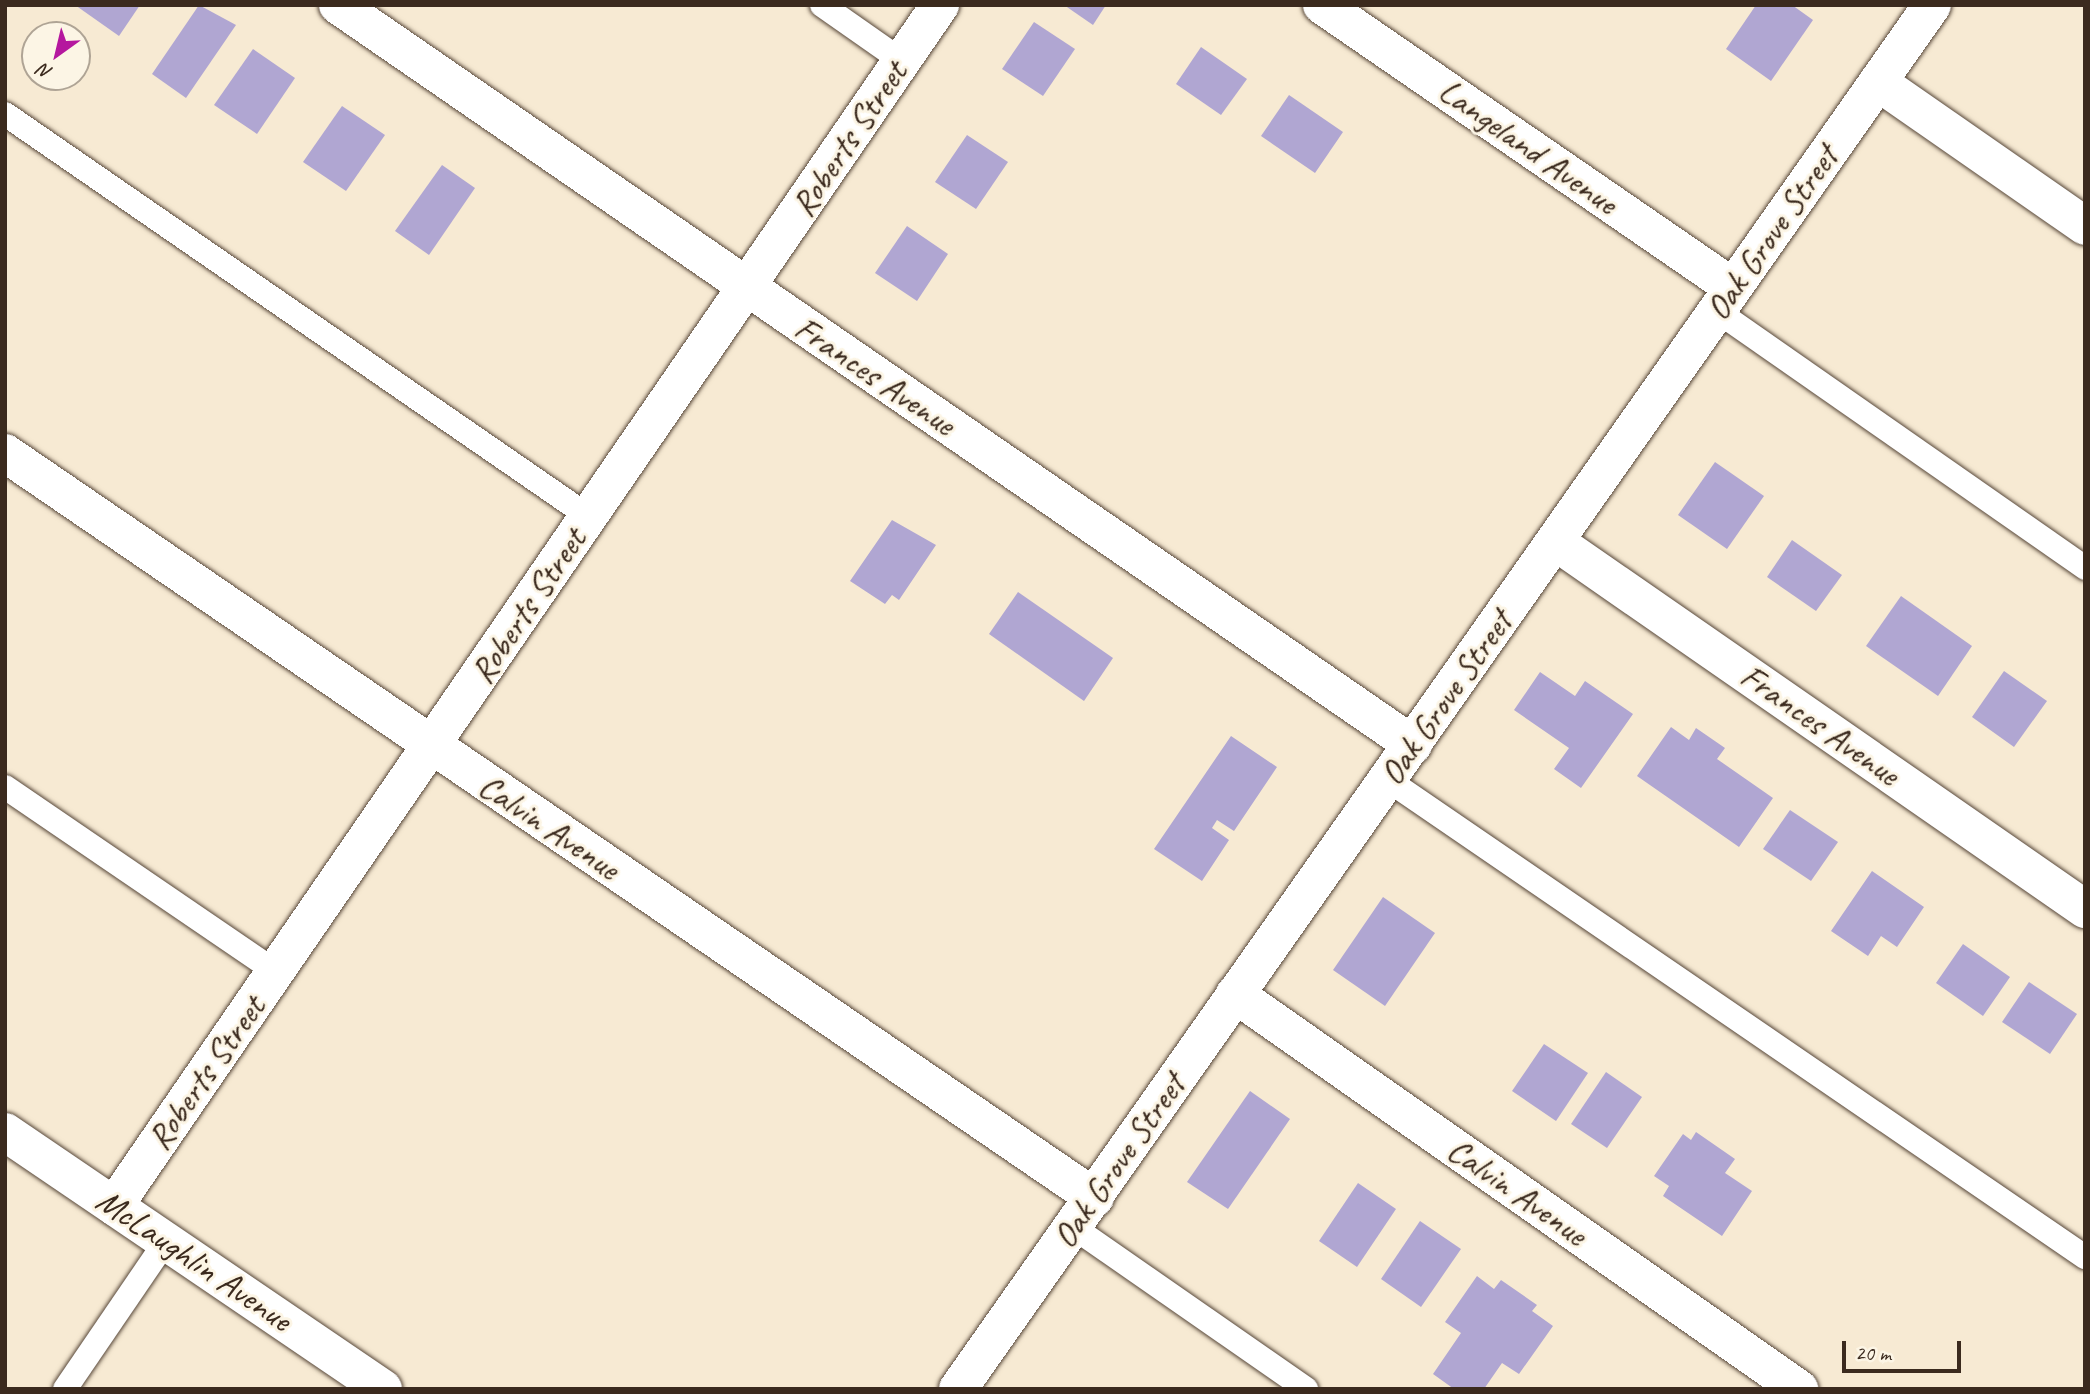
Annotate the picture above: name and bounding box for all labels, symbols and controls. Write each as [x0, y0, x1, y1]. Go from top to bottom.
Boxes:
north arrow [21, 21, 91, 91]
street label: Roberts Street [782, 53, 916, 225]
text: N [34, 59, 57, 85]
street label: Langeland Avenue [1431, 70, 1625, 224]
street label: Oak Grove Street [1696, 138, 1848, 328]
street label: Frances Avenue [787, 307, 963, 445]
street label: Roberts Street [461, 520, 595, 692]
street label: Oak Grove Street [1370, 603, 1522, 793]
street label: Frances Avenue [1732, 655, 1908, 795]
street label: Calvin Avenue [471, 765, 627, 889]
street label: Roberts Street [138, 988, 274, 1158]
street label: Oak Grove Street [1043, 1066, 1195, 1256]
street label: Calvin Avenue [1439, 1129, 1595, 1255]
street label: McLaughlin Avenue [88, 1179, 300, 1341]
scale bar [1845, 1328, 1964, 1372]
text: 20 m [1855, 1340, 1891, 1366]

